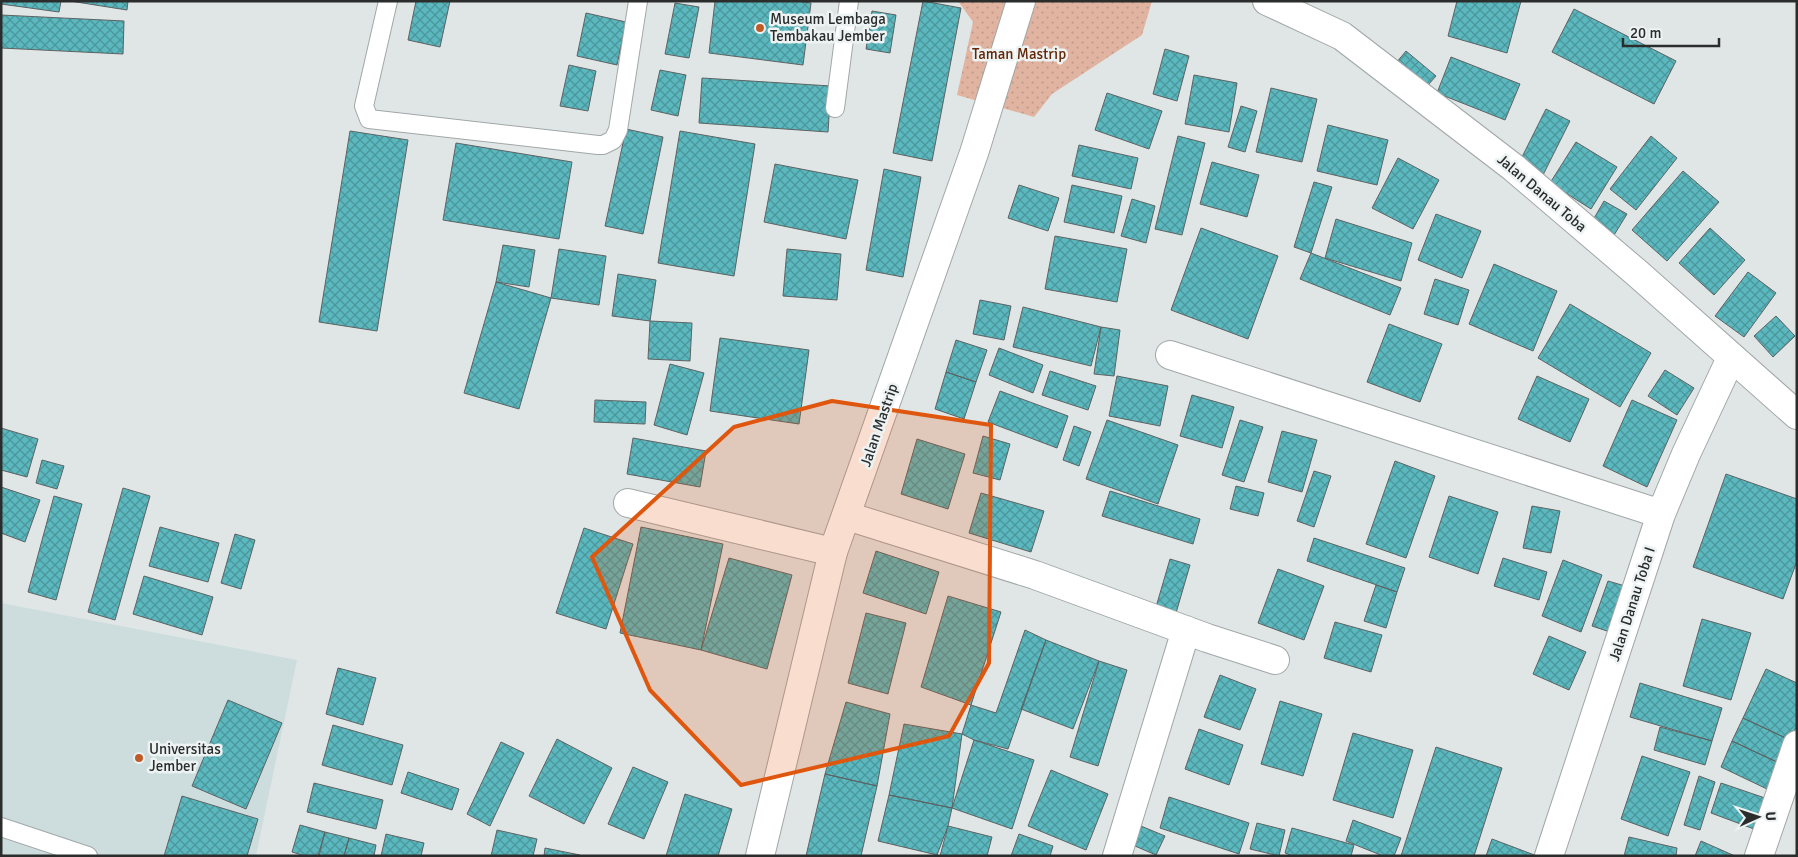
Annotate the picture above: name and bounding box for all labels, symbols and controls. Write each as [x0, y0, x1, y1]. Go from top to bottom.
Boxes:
place label: Museum Lembaga Tembakau Jember [770, 10, 886, 45]
scale bar [1623, 15, 1719, 47]
marker: Museum Lembaga Tembakau Jember [754, 22, 766, 34]
text: 20 m [1630, 24, 1661, 42]
park label: Taman Mastrip [972, 45, 1066, 63]
street label: Jalan Danau Toba [1494, 150, 1590, 236]
street label: Jalan Mastrip [856, 381, 902, 469]
street label: Jalan Danau Toba I [1605, 545, 1659, 663]
place label: Universitas Jember [149, 740, 221, 775]
marker: Universitas Jember [133, 752, 145, 764]
north arrow [1733, 792, 1783, 842]
text: U [1762, 811, 1779, 822]

